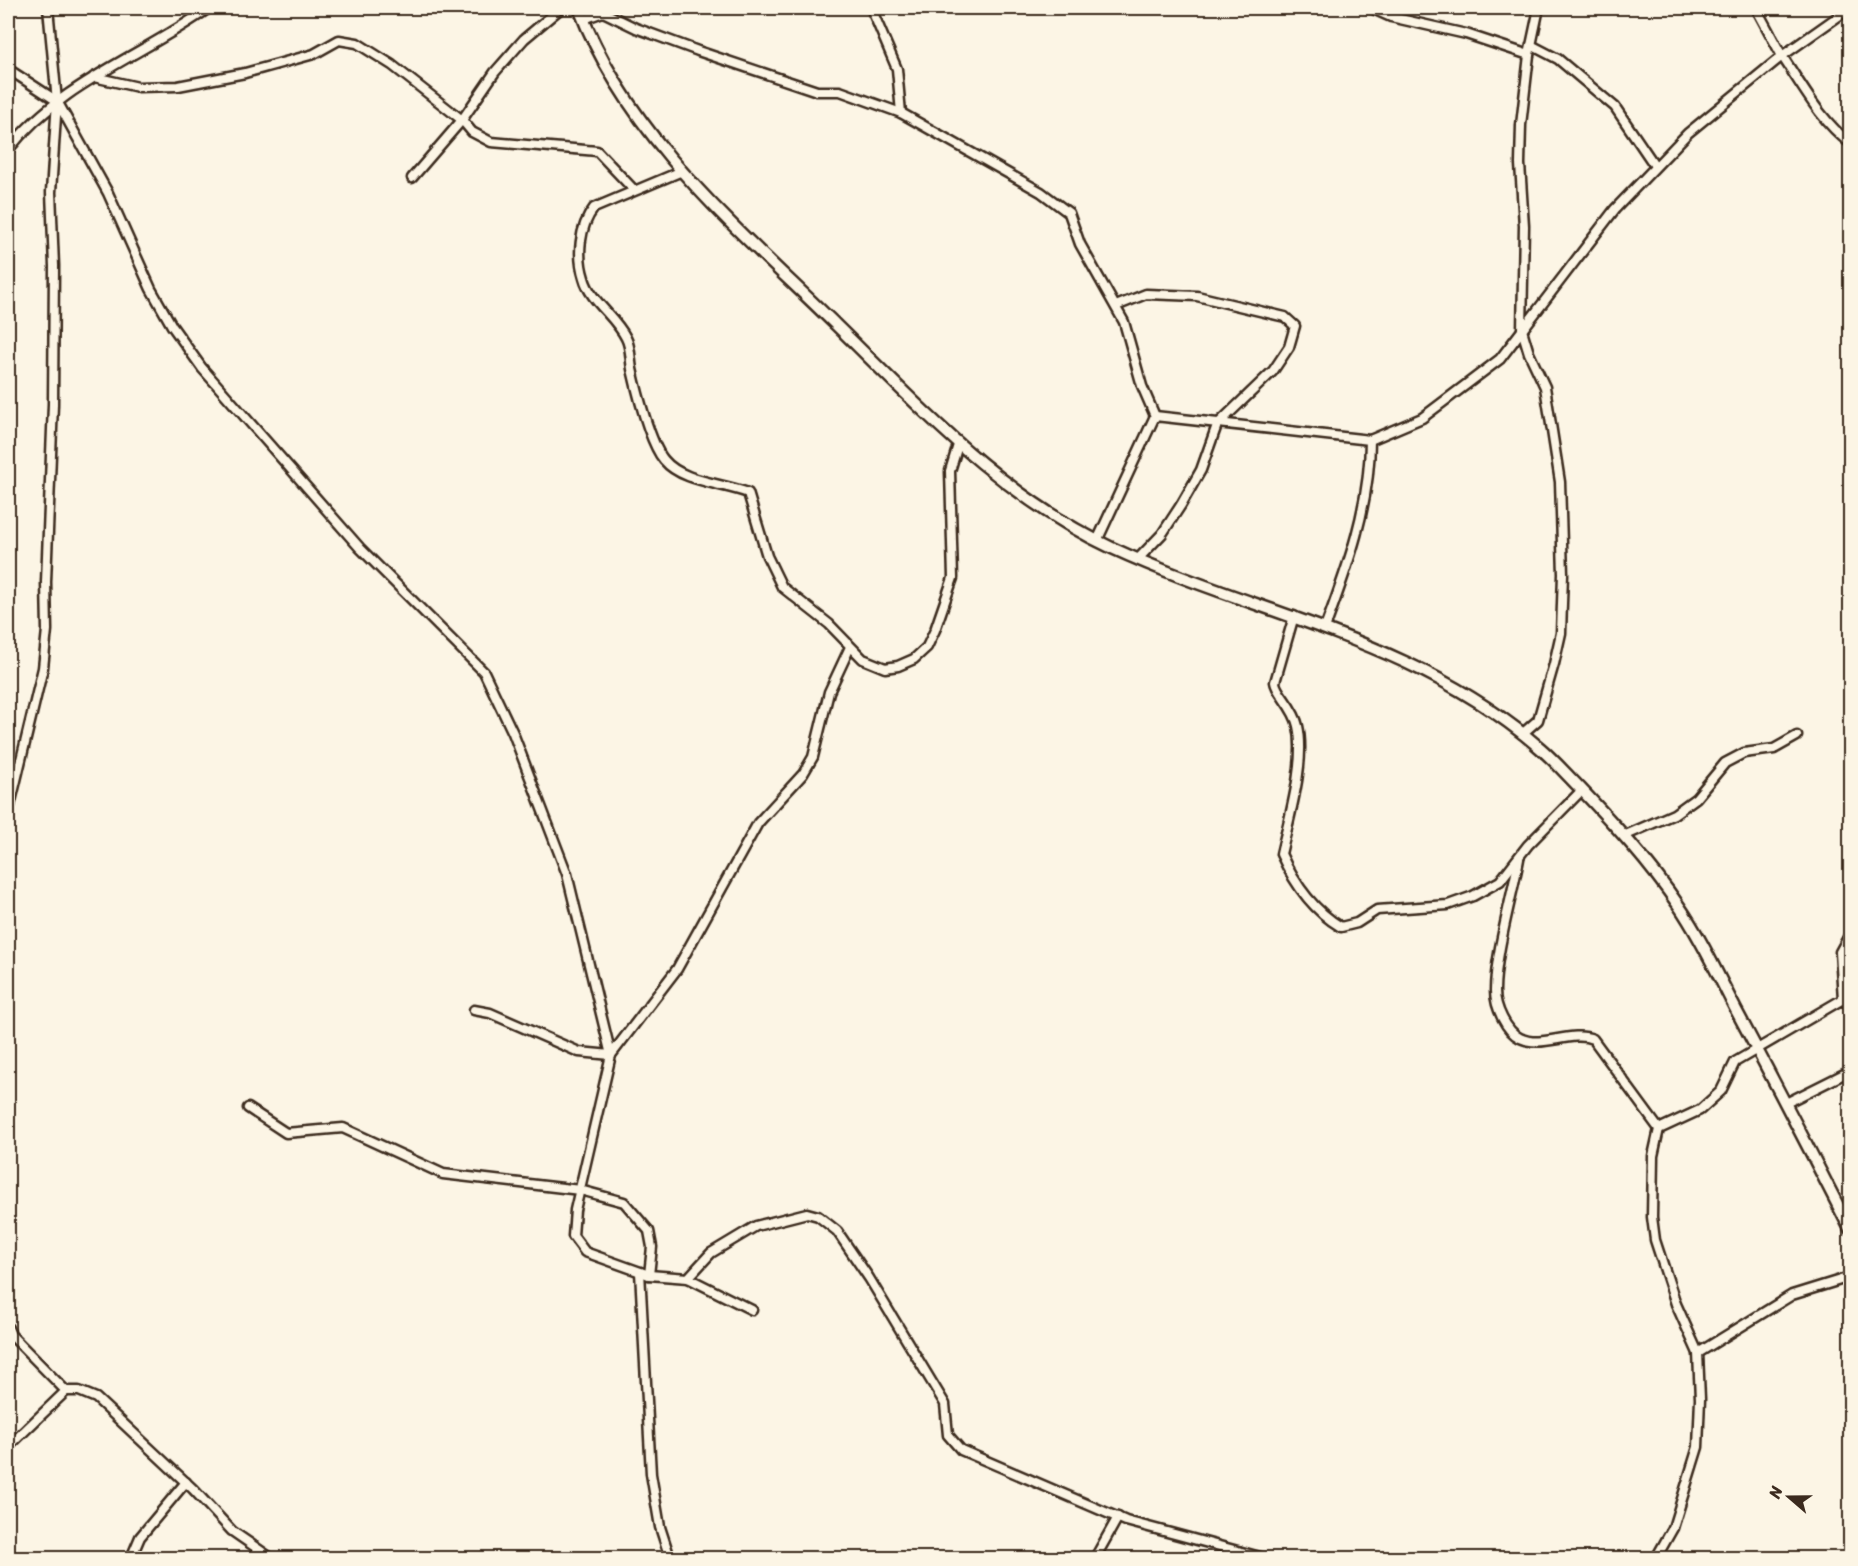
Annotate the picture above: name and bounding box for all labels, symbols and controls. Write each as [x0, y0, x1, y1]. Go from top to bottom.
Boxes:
north arrow [1759, 1467, 1819, 1527]
text: N [1760, 1481, 1791, 1503]

